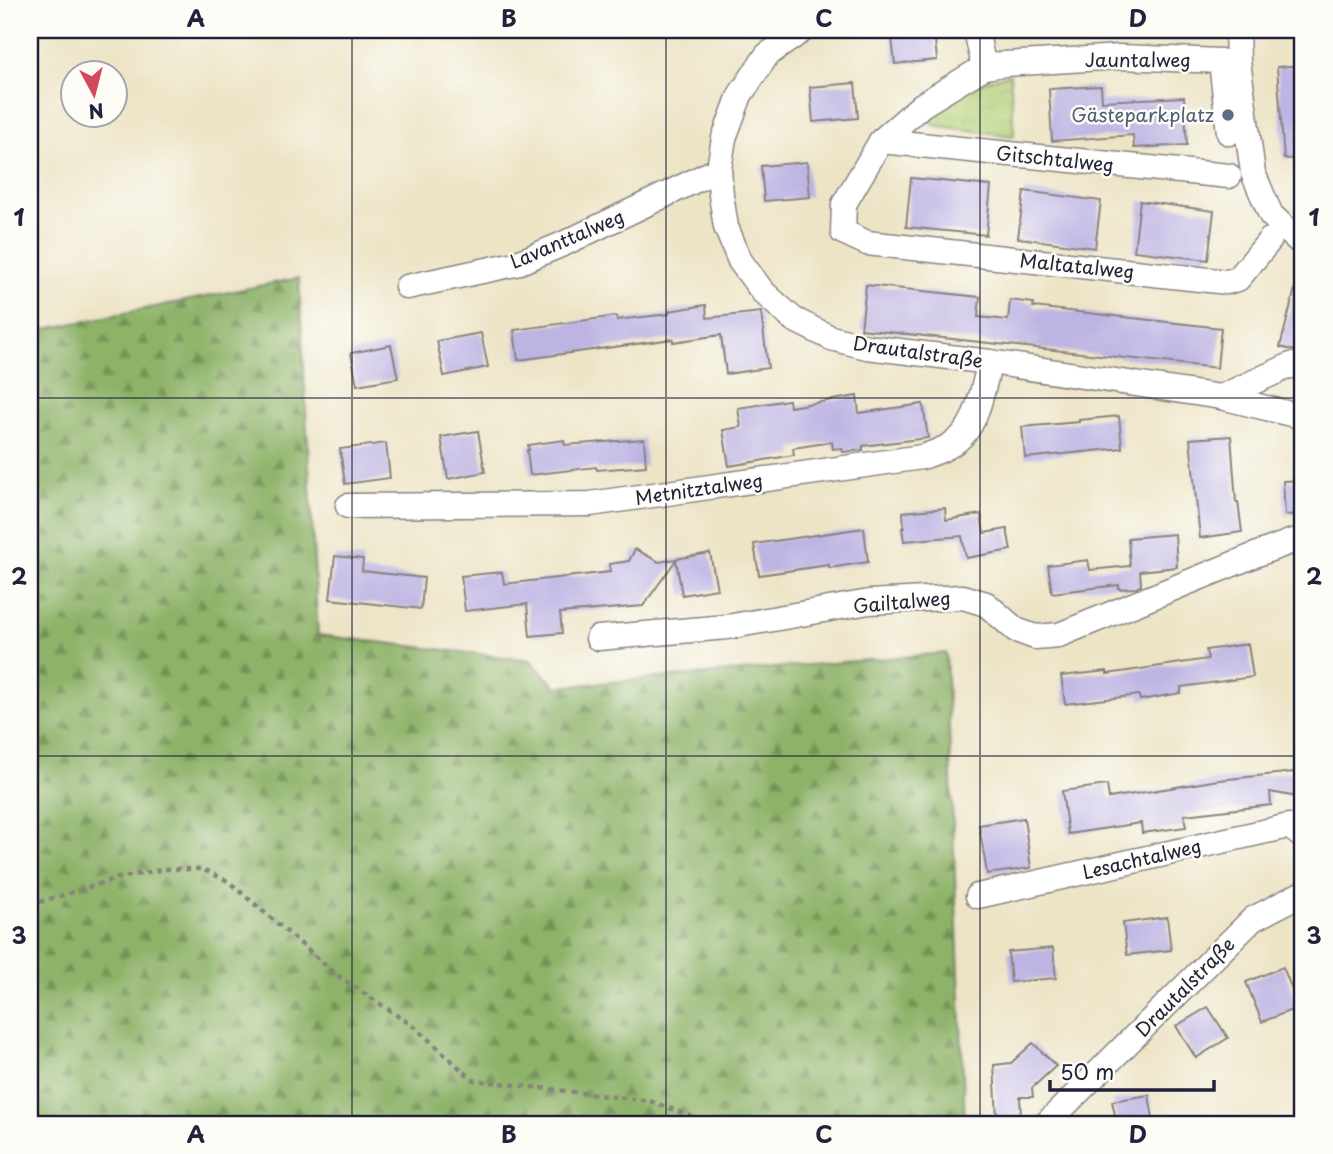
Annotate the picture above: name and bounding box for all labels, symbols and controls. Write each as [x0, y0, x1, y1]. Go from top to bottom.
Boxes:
text: A [187, 0, 205, 35]
text: B [501, 0, 517, 35]
text: C [815, 0, 833, 35]
text: D [1129, 0, 1147, 35]
street label: Jauntalweg [1085, 45, 1191, 73]
north arrow [60, 60, 130, 130]
text: N [87, 97, 105, 127]
place label: Gästeparkplatz [1071, 100, 1214, 128]
marker: Gästeparkplatz [1220, 107, 1236, 123]
street label: Gitschtalweg [995, 138, 1115, 178]
text: 1 [14, 199, 25, 234]
text: 1 [1309, 199, 1320, 234]
street label: Lavanttalweg [505, 201, 628, 275]
street label: Maltatalweg [1018, 245, 1136, 285]
street label: Drautalstraße [851, 328, 985, 374]
street label: Metnitztalweg [633, 465, 765, 511]
text: 2 [11, 558, 27, 593]
text: 2 [1306, 558, 1322, 593]
street label: Gailtalweg [852, 583, 952, 619]
street label: Lesachtalweg [1080, 831, 1204, 885]
text: 3 [11, 917, 27, 952]
text: 3 [1306, 917, 1322, 952]
street label: Drautalstraße [1128, 930, 1240, 1042]
scale bar [1050, 1049, 1214, 1093]
text: 50 m [1060, 1055, 1114, 1087]
text: A [187, 1116, 205, 1151]
text: B [501, 1116, 517, 1151]
text: C [815, 1116, 833, 1151]
text: D [1129, 1116, 1147, 1151]

